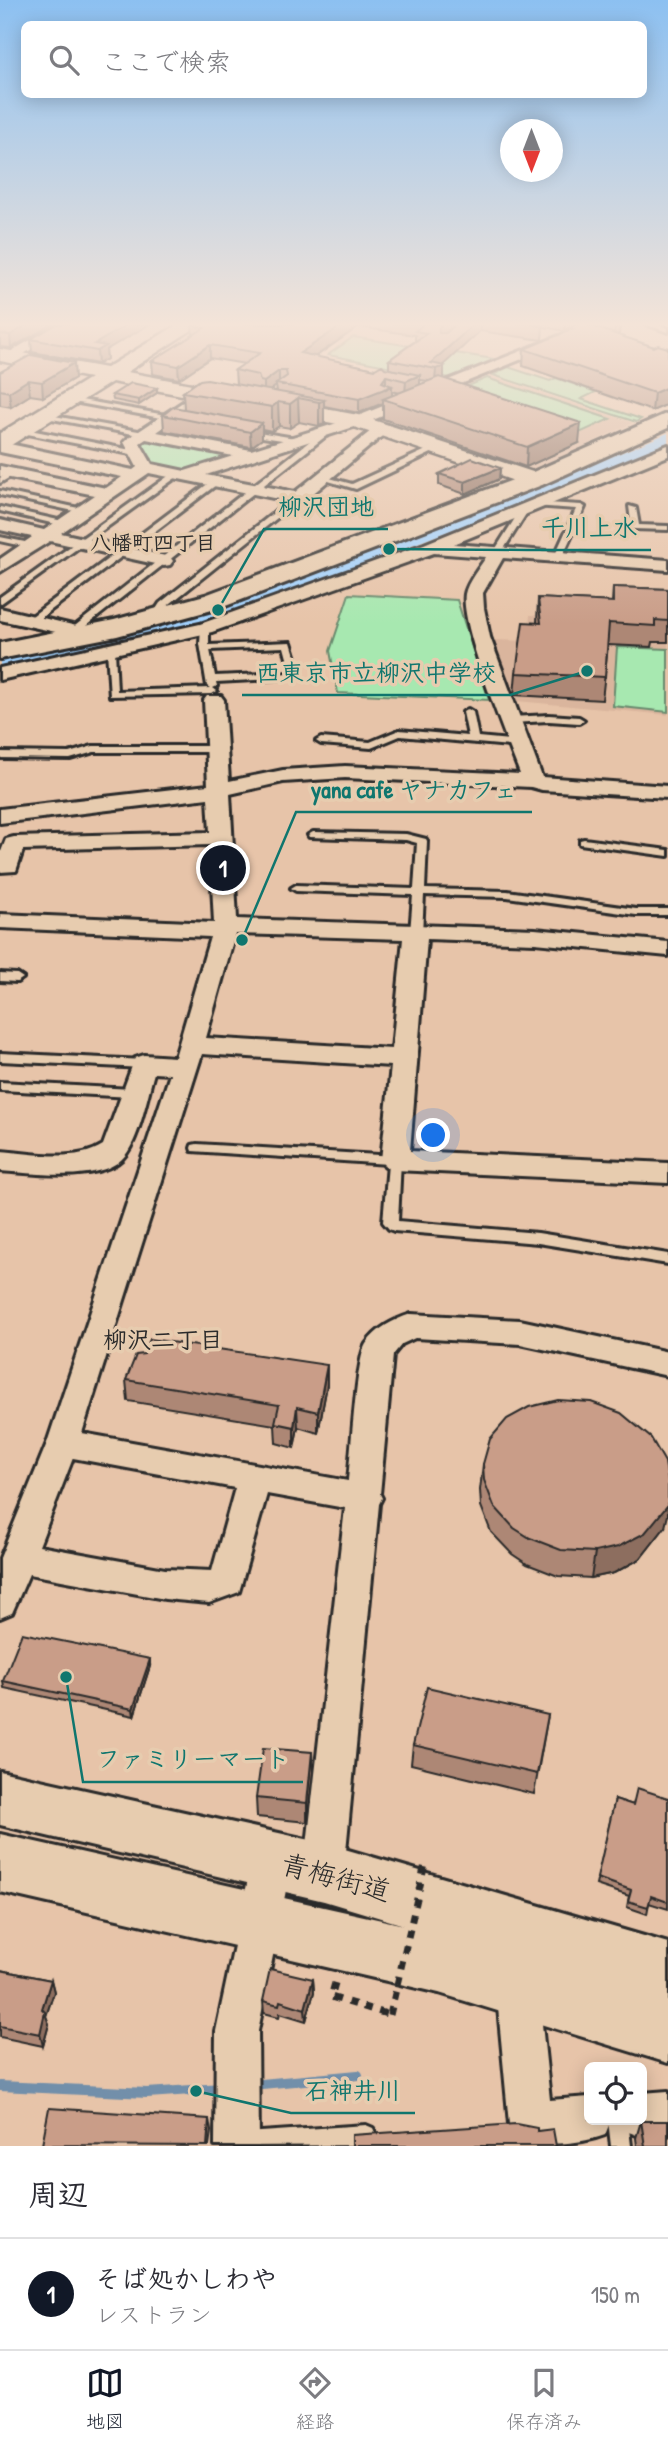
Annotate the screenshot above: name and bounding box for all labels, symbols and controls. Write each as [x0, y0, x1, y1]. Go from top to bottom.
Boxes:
search box [21, 21, 647, 98]
icon: search [45, 41, 83, 79]
text: ここで検索 [101, 44, 231, 79]
north arrow [500, 119, 563, 182]
callout: 柳沢団地 [264, 484, 388, 529]
text: 柳沢団地 [278, 490, 374, 522]
callout: 千川上水 [527, 505, 651, 550]
text: 千川上水 [541, 511, 637, 543]
district label: 八幡町四丁目 [90, 528, 216, 557]
callout: 西東京市立柳沢中学校 [242, 650, 510, 695]
text: 西東京市立柳沢中学校 [256, 656, 496, 688]
callout: yana cafe ヤナカフェ [296, 767, 532, 812]
text: yana cafe ヤナカフェ [311, 773, 517, 806]
pin: 1 [200, 842, 246, 894]
your location [416, 1118, 450, 1152]
district label: 柳沢二丁目 [103, 1323, 223, 1355]
callout: ファミリーマート [83, 1737, 303, 1782]
text: ファミリーマート [97, 1742, 289, 1774]
street label: 青梅街道 [277, 1844, 395, 1910]
map controls [584, 2062, 647, 2125]
button: locate [584, 2062, 647, 2125]
callout: 石神井川 [291, 2068, 415, 2113]
text: 石神井川 [305, 2074, 401, 2106]
text: 周辺 [28, 2174, 88, 2214]
text: そば処かしわや [95, 2261, 277, 2296]
text: 1 [47, 2279, 55, 2310]
text: 150 m [591, 2279, 640, 2310]
text: レストラン [95, 2299, 212, 2330]
tab: 地図 [86, 2364, 124, 2434]
tab: 経路 [296, 2364, 334, 2434]
tab: 保存済み [506, 2364, 582, 2434]

